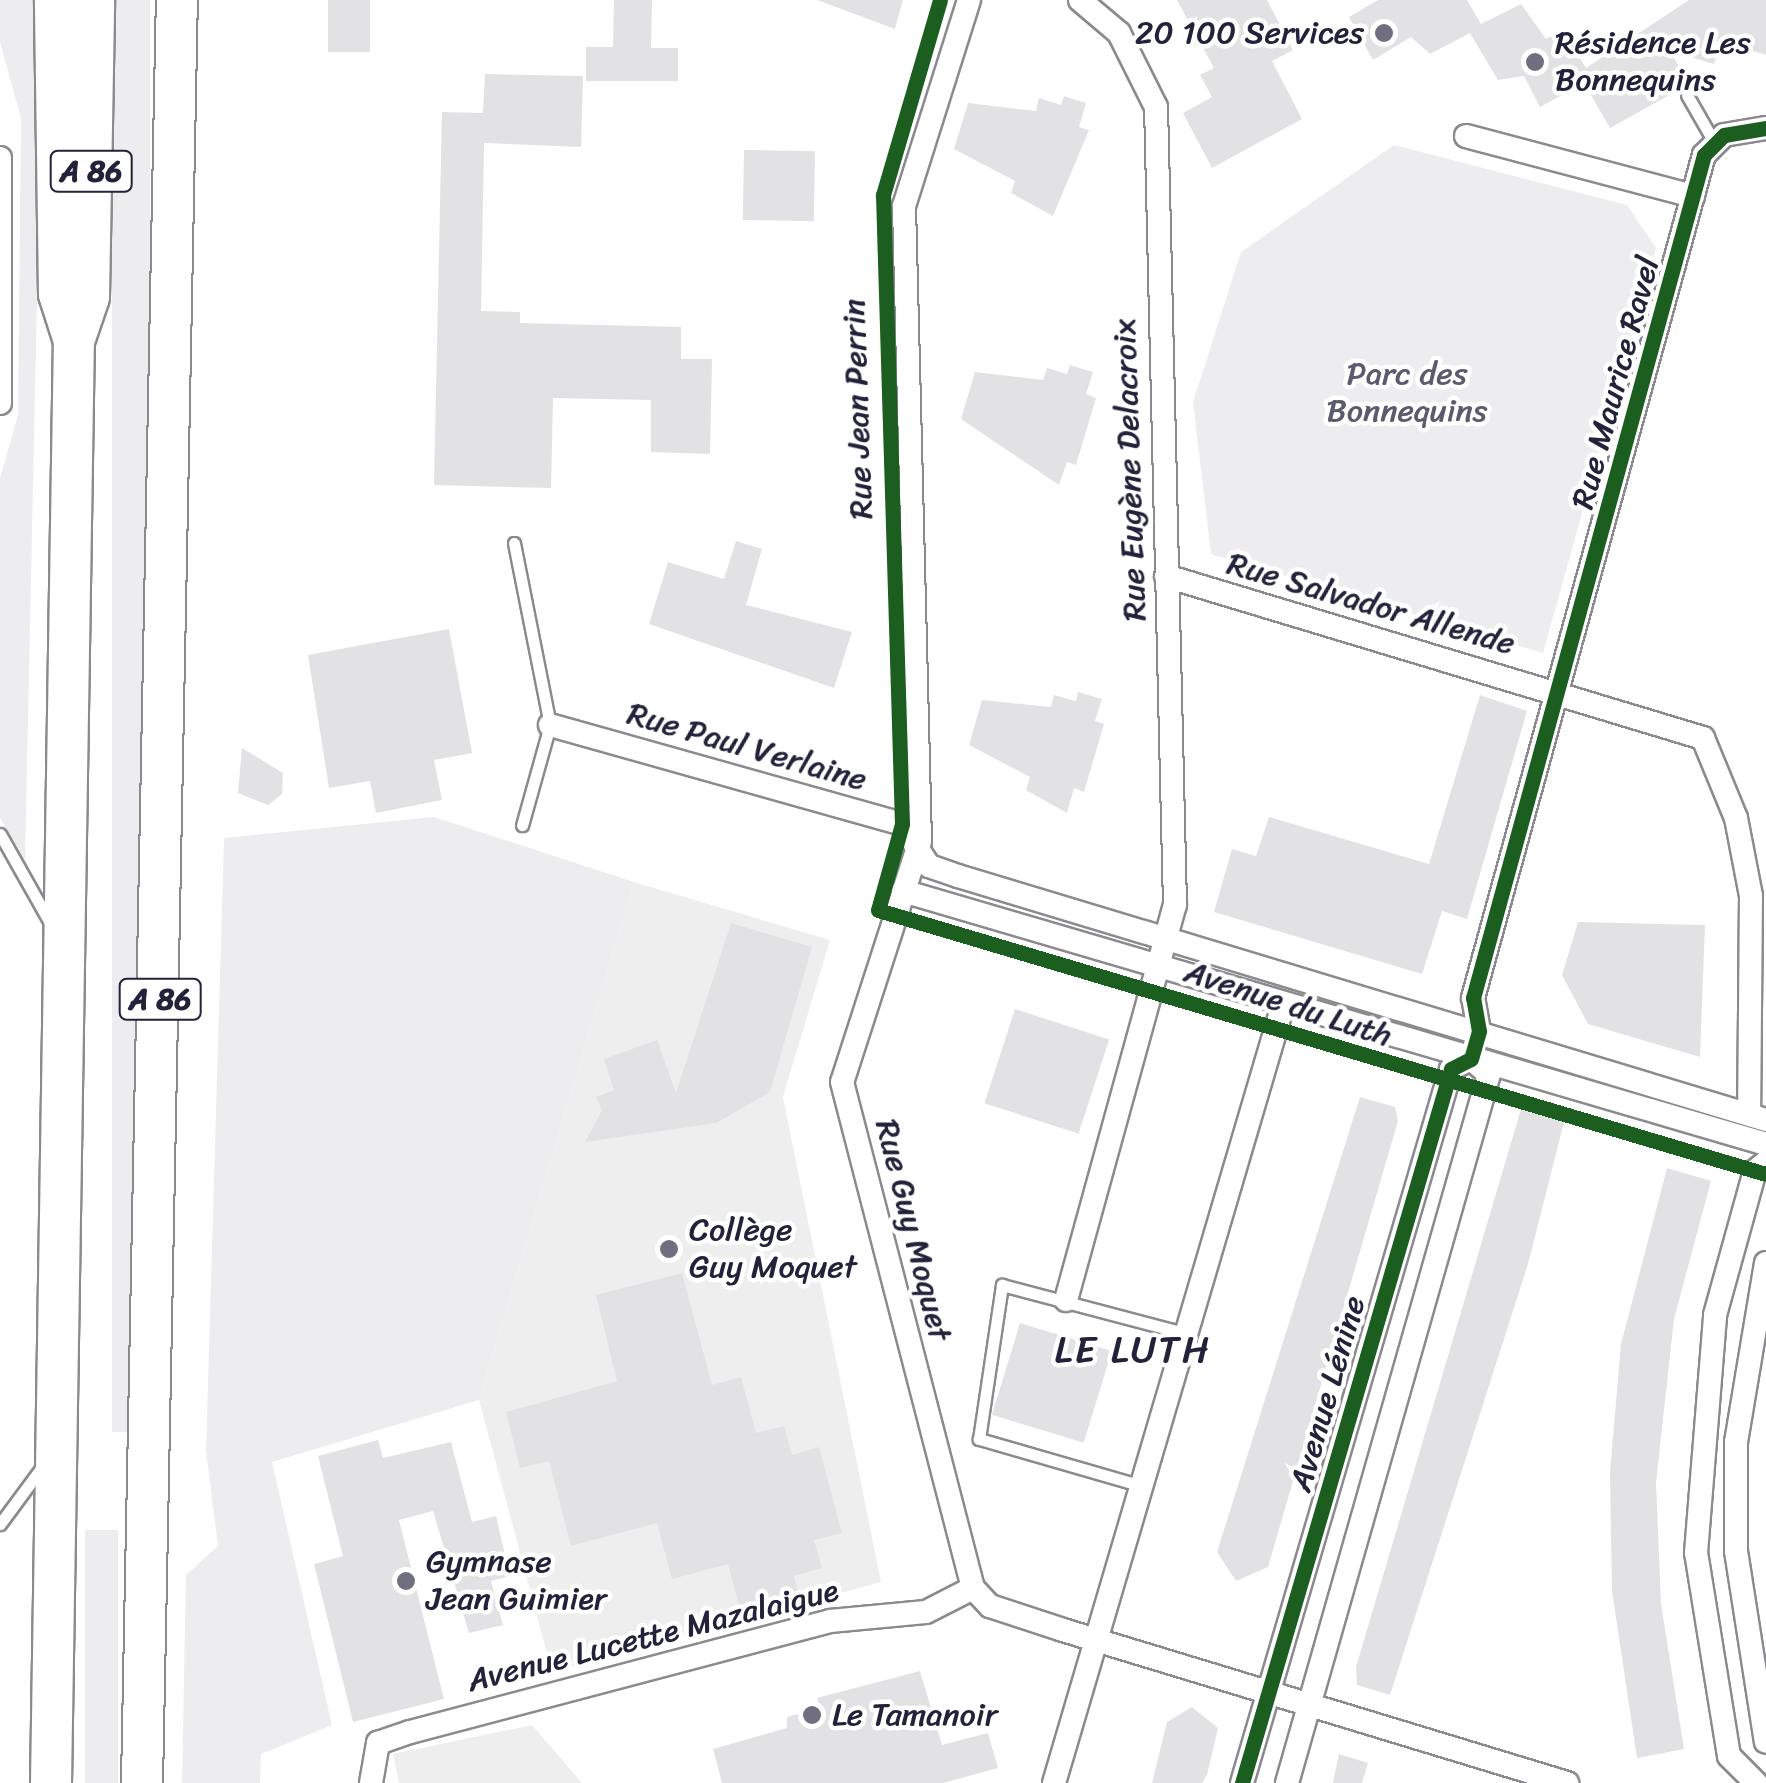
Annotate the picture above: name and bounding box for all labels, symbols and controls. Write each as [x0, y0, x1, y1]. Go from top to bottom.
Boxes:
place label: 20 100 Services [1135, 14, 1364, 52]
marker: 20 100 Services [1373, 22, 1395, 44]
place label: Résidence Les Bonnequins [1555, 25, 1751, 100]
marker: Résidence Les Bonnequins [1524, 51, 1546, 73]
road number: A 86 [48, 146, 134, 196]
street label: Rue Maurice Ravel [1564, 253, 1668, 513]
street label: Rue Jean Perrin [835, 297, 881, 521]
street label: Rue Eugène Delacroix [1106, 319, 1154, 621]
park label: Parc des Bonnequins [1327, 356, 1487, 431]
street label: Rue Salvador Allende [1222, 544, 1520, 664]
street label: Rue Paul Verlaine [624, 695, 870, 799]
street label: Avenue du Luth [1180, 952, 1396, 1056]
road number: A 86 [118, 974, 202, 1024]
street label: Rue Guy Moquet [867, 1115, 959, 1345]
place label: Collège Guy Moquet [689, 1212, 856, 1287]
marker: Collège Guy Moquet [658, 1238, 680, 1260]
street label: Avenue Lénine [1282, 1292, 1374, 1496]
district label: LE LUTH [1055, 1327, 1211, 1373]
place label: Gymnase Jean Guimier [426, 1544, 608, 1619]
marker: Gymnase Jean Guimier [395, 1570, 417, 1592]
street label: Avenue Lucette Mazalaigue [463, 1571, 843, 1701]
place label: Le Tamanoir [832, 1696, 998, 1734]
marker: Le Tamanoir [801, 1704, 823, 1726]

